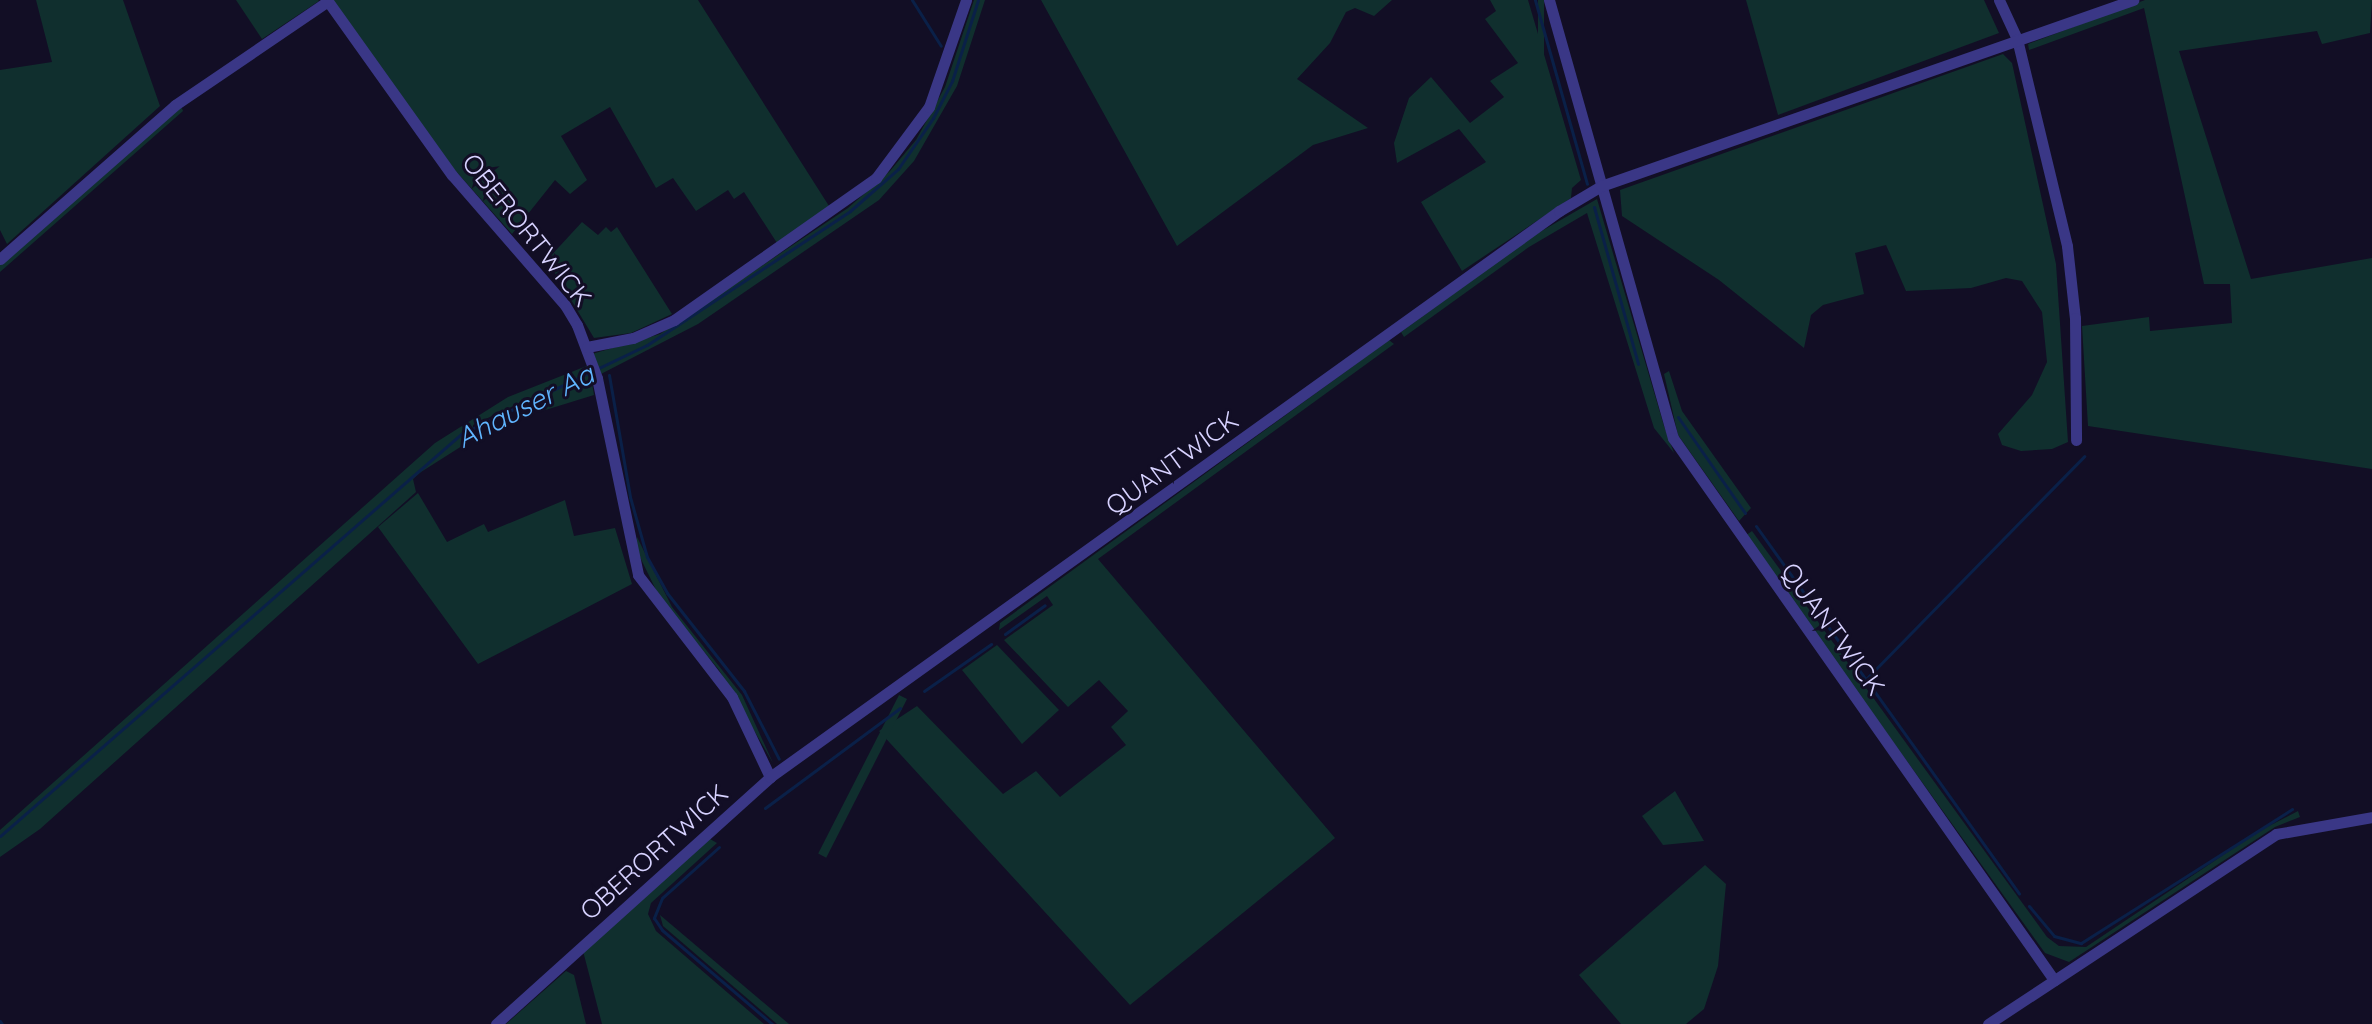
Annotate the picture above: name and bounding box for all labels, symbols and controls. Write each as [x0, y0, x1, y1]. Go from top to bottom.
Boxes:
street label: OBERORTWICK [456, 147, 598, 313]
water label: Ahauser Aa [451, 357, 599, 455]
street label: QUANTWICK [1100, 404, 1244, 522]
street label: QUANTWICK [1774, 557, 1892, 701]
street label: OBERORTWICK [574, 778, 734, 926]

